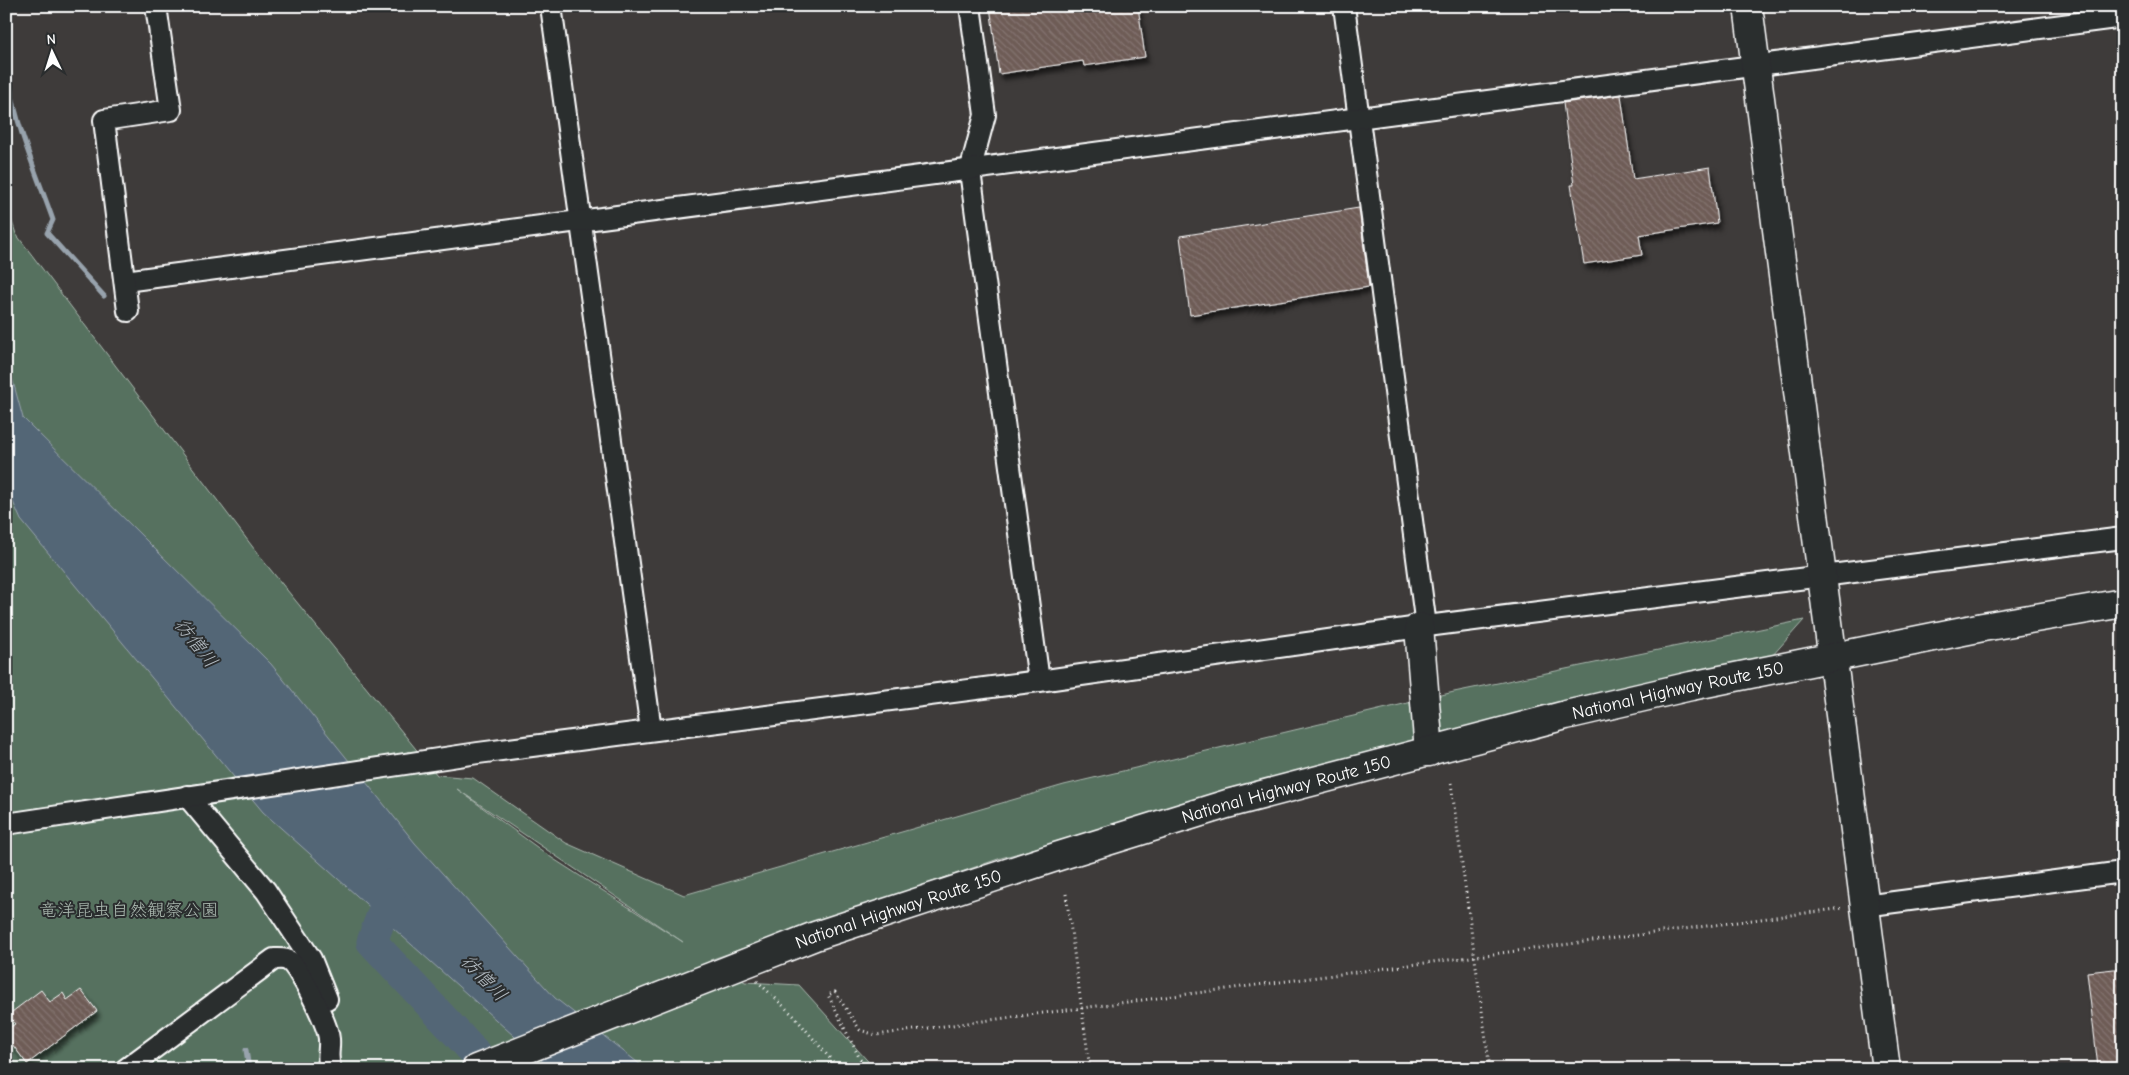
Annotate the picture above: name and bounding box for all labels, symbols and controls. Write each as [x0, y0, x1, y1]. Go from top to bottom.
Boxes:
north arrow [28, 28, 78, 78]
text: N [46, 31, 56, 48]
water label: 彷僧川 [170, 614, 222, 672]
street label: National Highway Route 150 [1570, 657, 1786, 724]
street label: National Highway Route 150 [1179, 751, 1393, 828]
street label: National Highway Route 150 [792, 865, 1004, 953]
park label: 竜洋昆虫自然観察公園 [39, 900, 219, 921]
water label: 彷僧川 [456, 950, 512, 1006]

